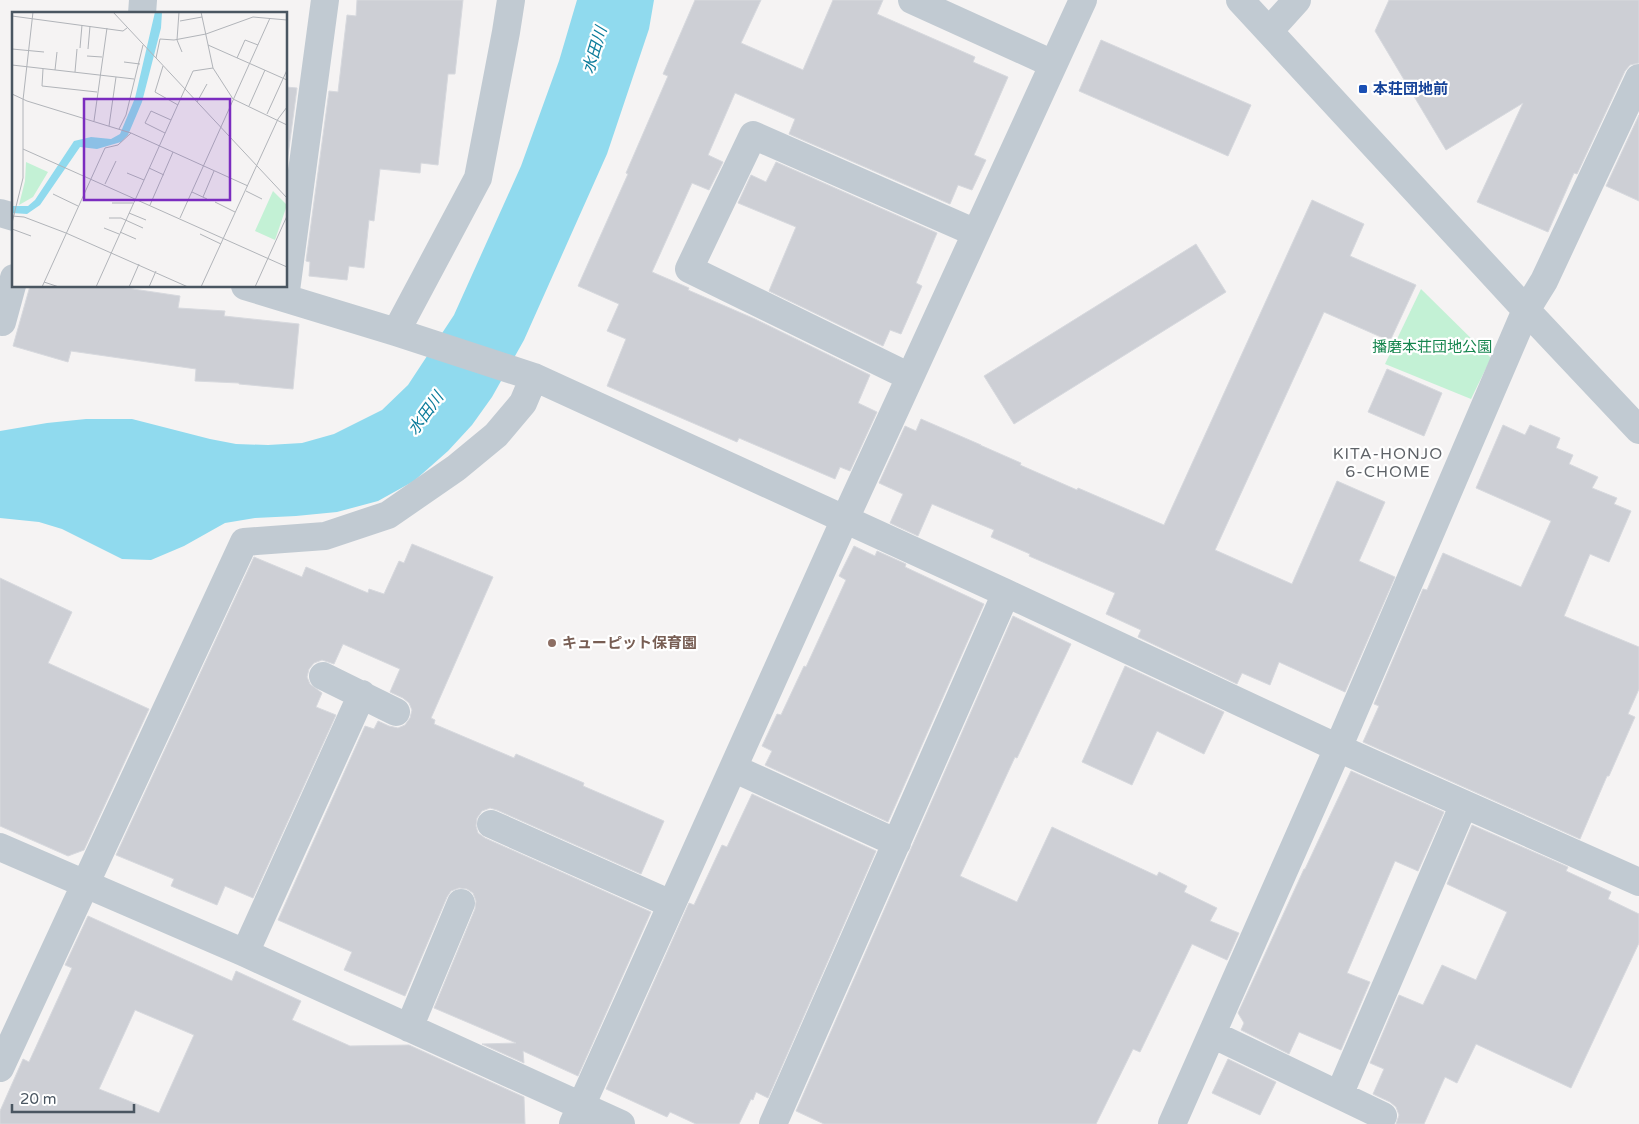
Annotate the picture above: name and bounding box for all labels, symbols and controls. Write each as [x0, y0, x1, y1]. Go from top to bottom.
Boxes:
inset map [12, 12, 288, 288]
water label: 水田川 [578, 23, 612, 76]
place label: 本荘団地前 [1373, 80, 1448, 98]
marker: 本荘団地前 [1357, 83, 1369, 95]
park label: 播磨本荘団地公園 [1372, 338, 1492, 356]
water label: 水田川 [404, 387, 449, 439]
district label: KITA-HONJO 6-CHOME [1333, 444, 1443, 482]
place label: キューピット保育園 [562, 634, 697, 652]
marker: キューピット保育園 [546, 637, 558, 649]
scale bar [12, 1082, 135, 1114]
text: 20 m [20, 1090, 57, 1108]

